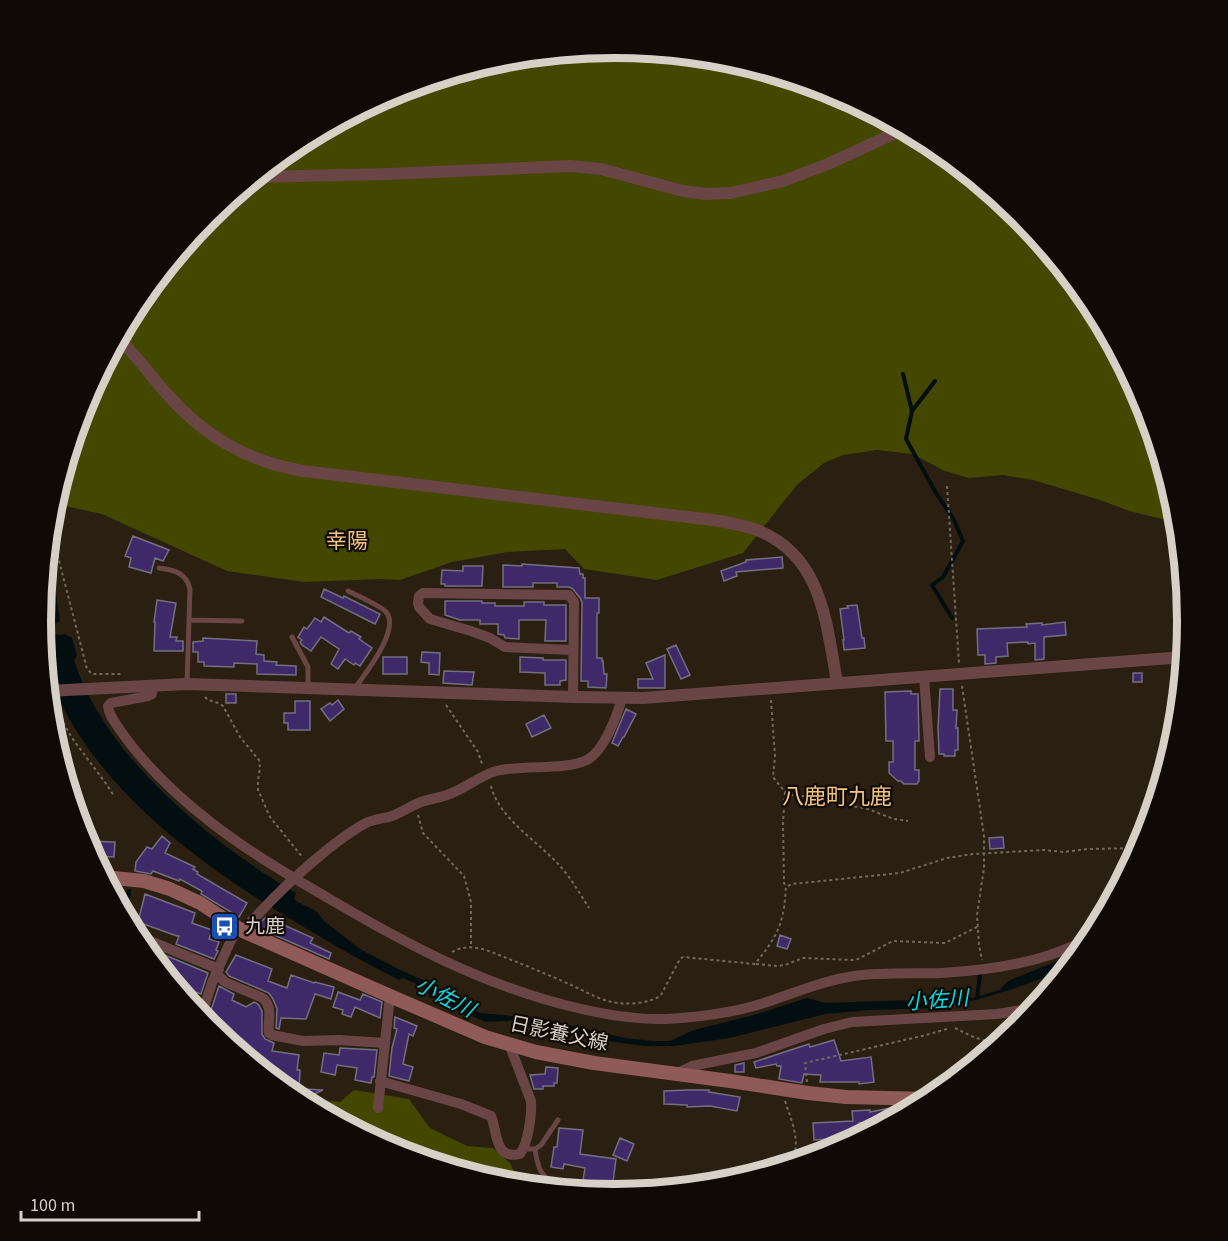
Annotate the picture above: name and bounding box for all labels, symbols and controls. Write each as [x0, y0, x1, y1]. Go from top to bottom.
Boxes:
district label: 幸陽 [326, 526, 368, 556]
district label: 八鹿町九鹿 [782, 781, 892, 813]
bus stop icon: 九鹿 [208, 911, 240, 943]
place label: 九鹿 [245, 913, 285, 941]
water label: 小佐川 [410, 969, 482, 1026]
water label: 小佐川 [905, 983, 971, 1017]
street label: 日影養父線 [507, 1010, 611, 1058]
scale bar [21, 1184, 200, 1222]
text: 100 m [30, 1193, 75, 1218]

